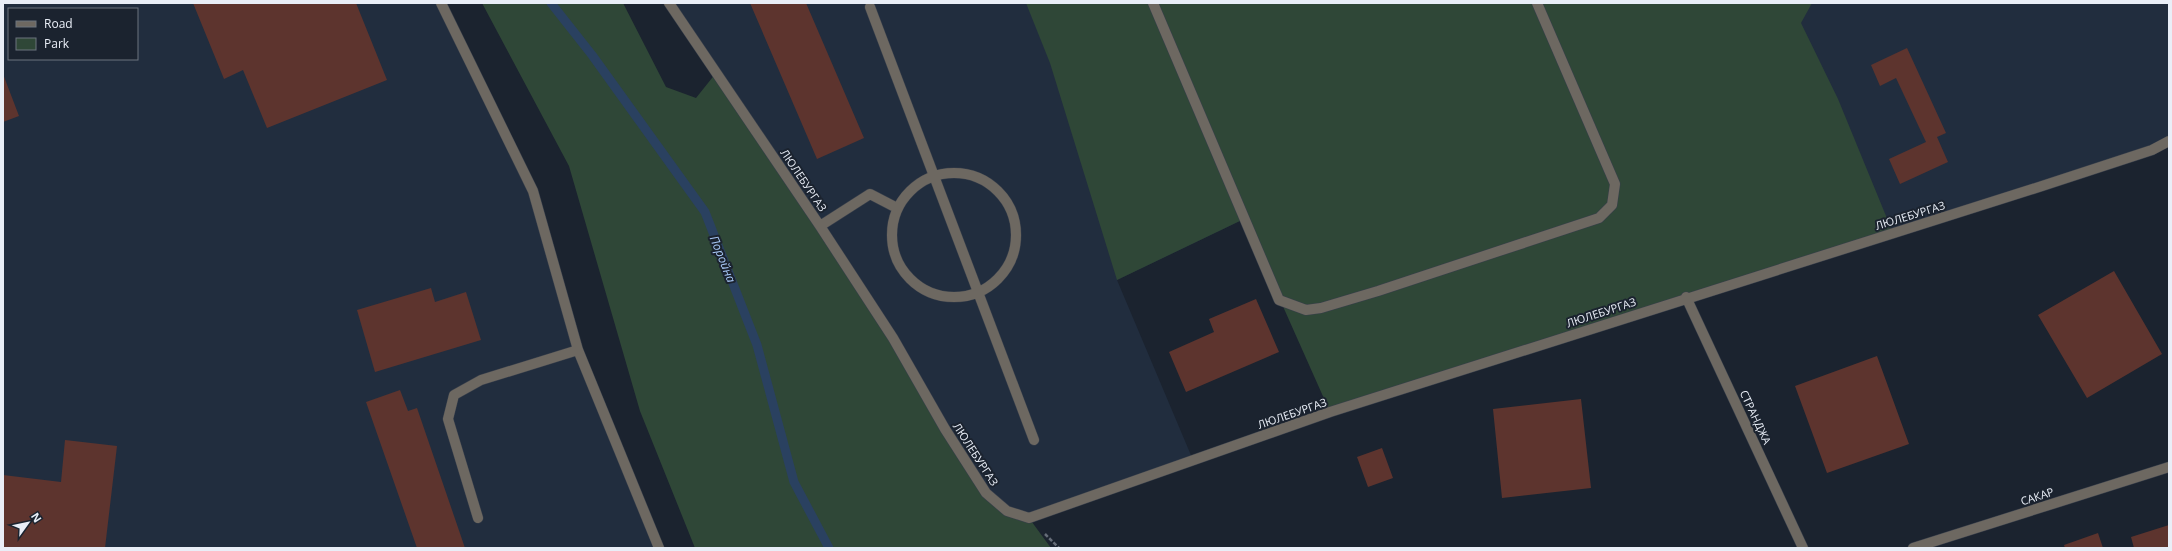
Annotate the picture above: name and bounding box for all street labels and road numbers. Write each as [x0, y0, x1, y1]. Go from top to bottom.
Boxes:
street label: ЛЮЛЕБУРГАЗ [778, 146, 830, 214]
street label: ЛЮЛЕБУРГАЗ [1873, 197, 1947, 233]
street label: ЛЮЛЕБУРГАЗ [1564, 294, 1638, 330]
street label: СТРАНДЖА [1737, 387, 1775, 447]
street label: ЛЮЛЕБУРГАЗ [1255, 394, 1329, 432]
street label: ЛЮЛЕБУРГАЗ [950, 420, 1002, 488]
street label: САКАР [2018, 483, 2056, 508]

